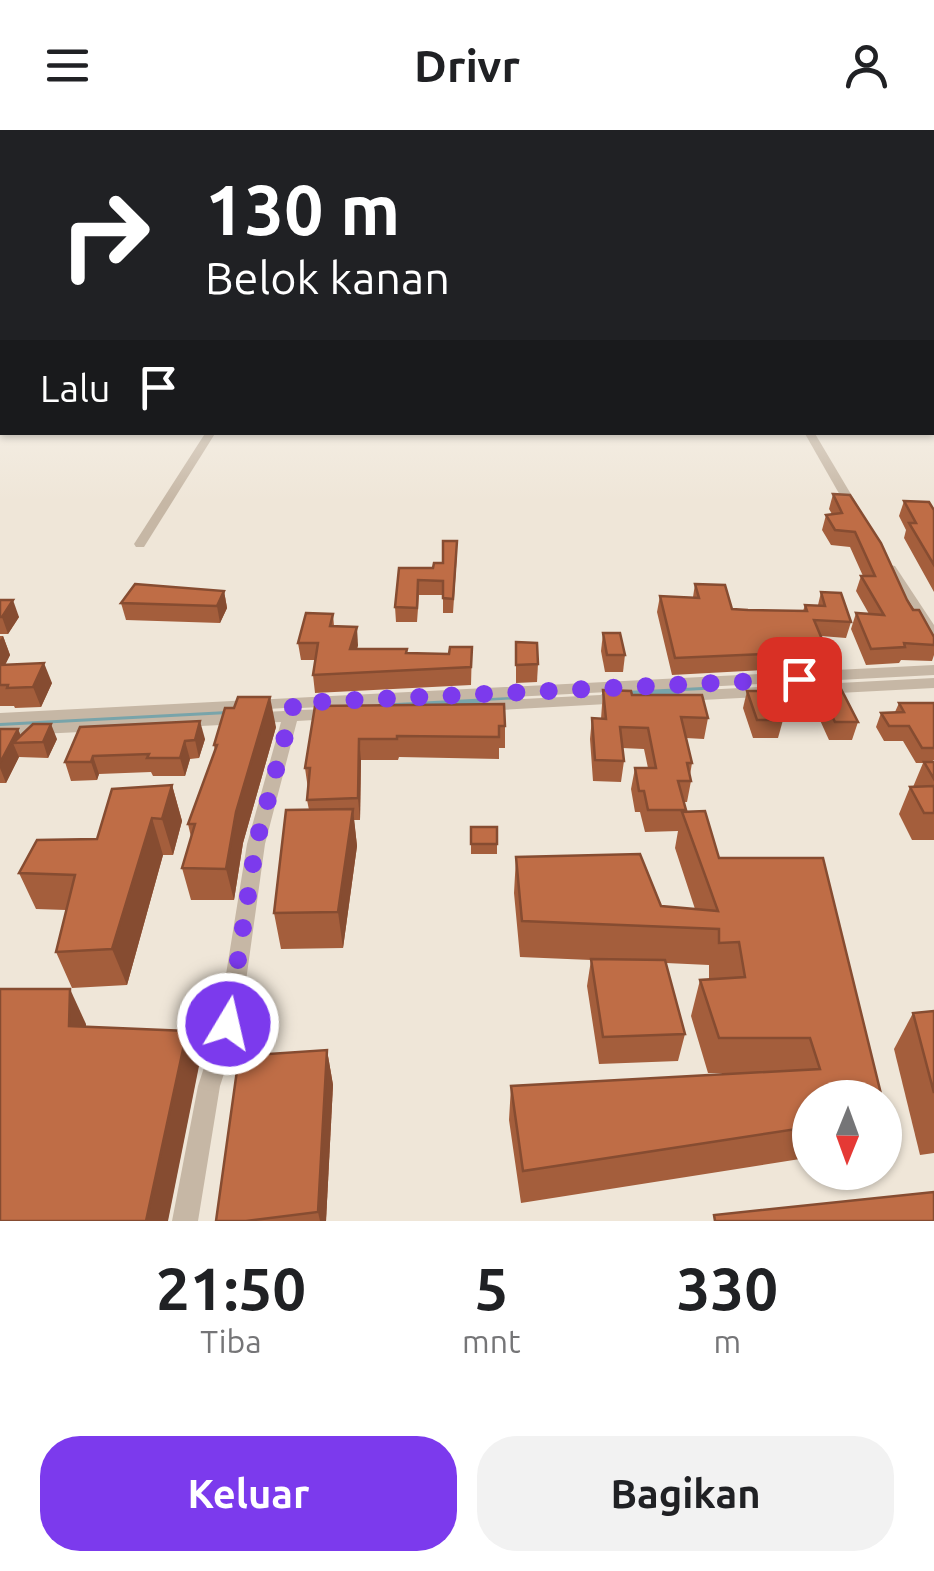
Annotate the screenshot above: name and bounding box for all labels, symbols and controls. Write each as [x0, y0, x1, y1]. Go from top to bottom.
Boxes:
icon: menu [40, 38, 95, 93]
icon: person [839, 38, 894, 93]
text: Drivr [414, 40, 520, 91]
icon: right [40, 170, 170, 300]
text: 130 m [205, 170, 400, 248]
text: Belok kanan [205, 252, 450, 303]
icon: arrive [131, 360, 186, 415]
text: Lalu [40, 367, 111, 409]
pin [757, 637, 842, 722]
icon: arrive [772, 652, 827, 707]
position arrow [176, 972, 280, 1076]
north arrow [792, 1080, 902, 1190]
map controls [792, 1080, 902, 1190]
text: 21:50 [156, 1254, 306, 1321]
text: 5 [474, 1254, 508, 1321]
text: 330 [677, 1254, 778, 1321]
text: Tiba [200, 1323, 262, 1359]
text: mnt [462, 1323, 521, 1359]
text: m [713, 1323, 741, 1359]
button: Keluar [40, 1436, 457, 1551]
button: Bagikan [477, 1436, 894, 1551]

